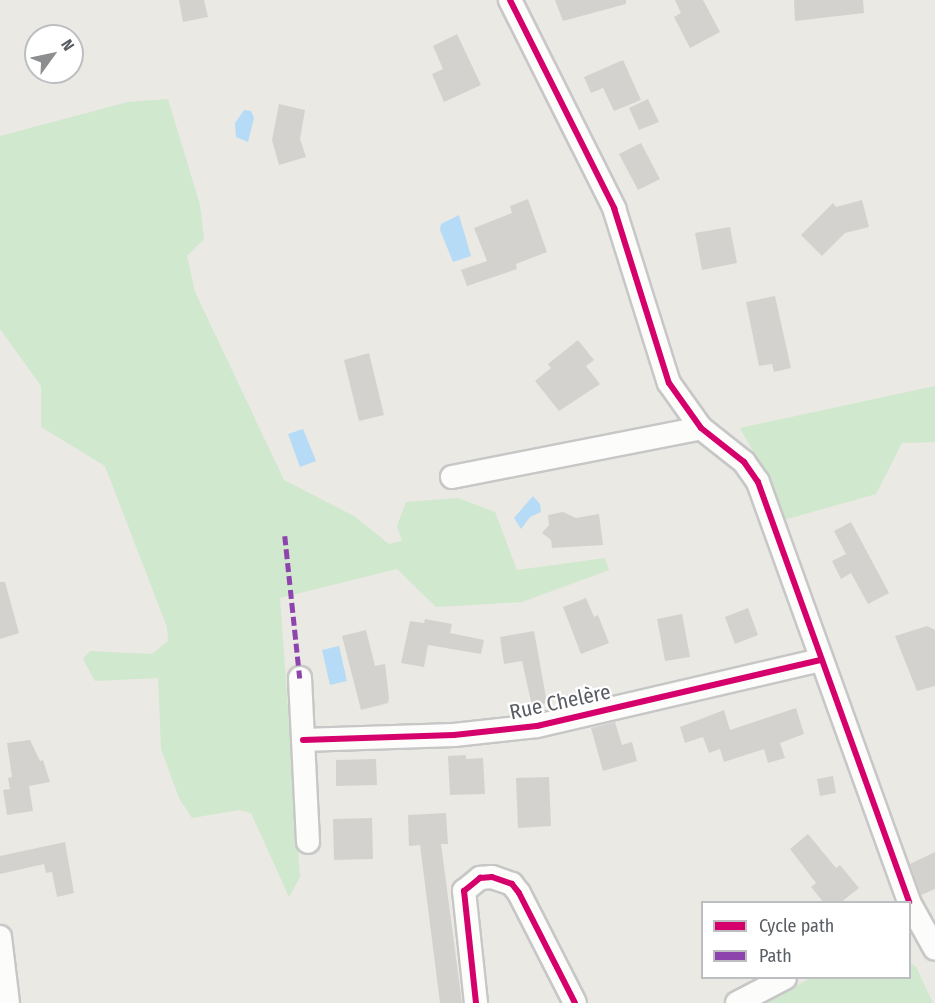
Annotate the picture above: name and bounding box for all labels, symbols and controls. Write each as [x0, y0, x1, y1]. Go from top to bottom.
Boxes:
north arrow [24, 24, 84, 84]
text: N [57, 36, 78, 54]
street label: Rue Chelère [507, 679, 613, 725]
legend [701, 901, 911, 979]
text: Cycle path [759, 915, 834, 937]
text: Path [759, 945, 792, 967]

